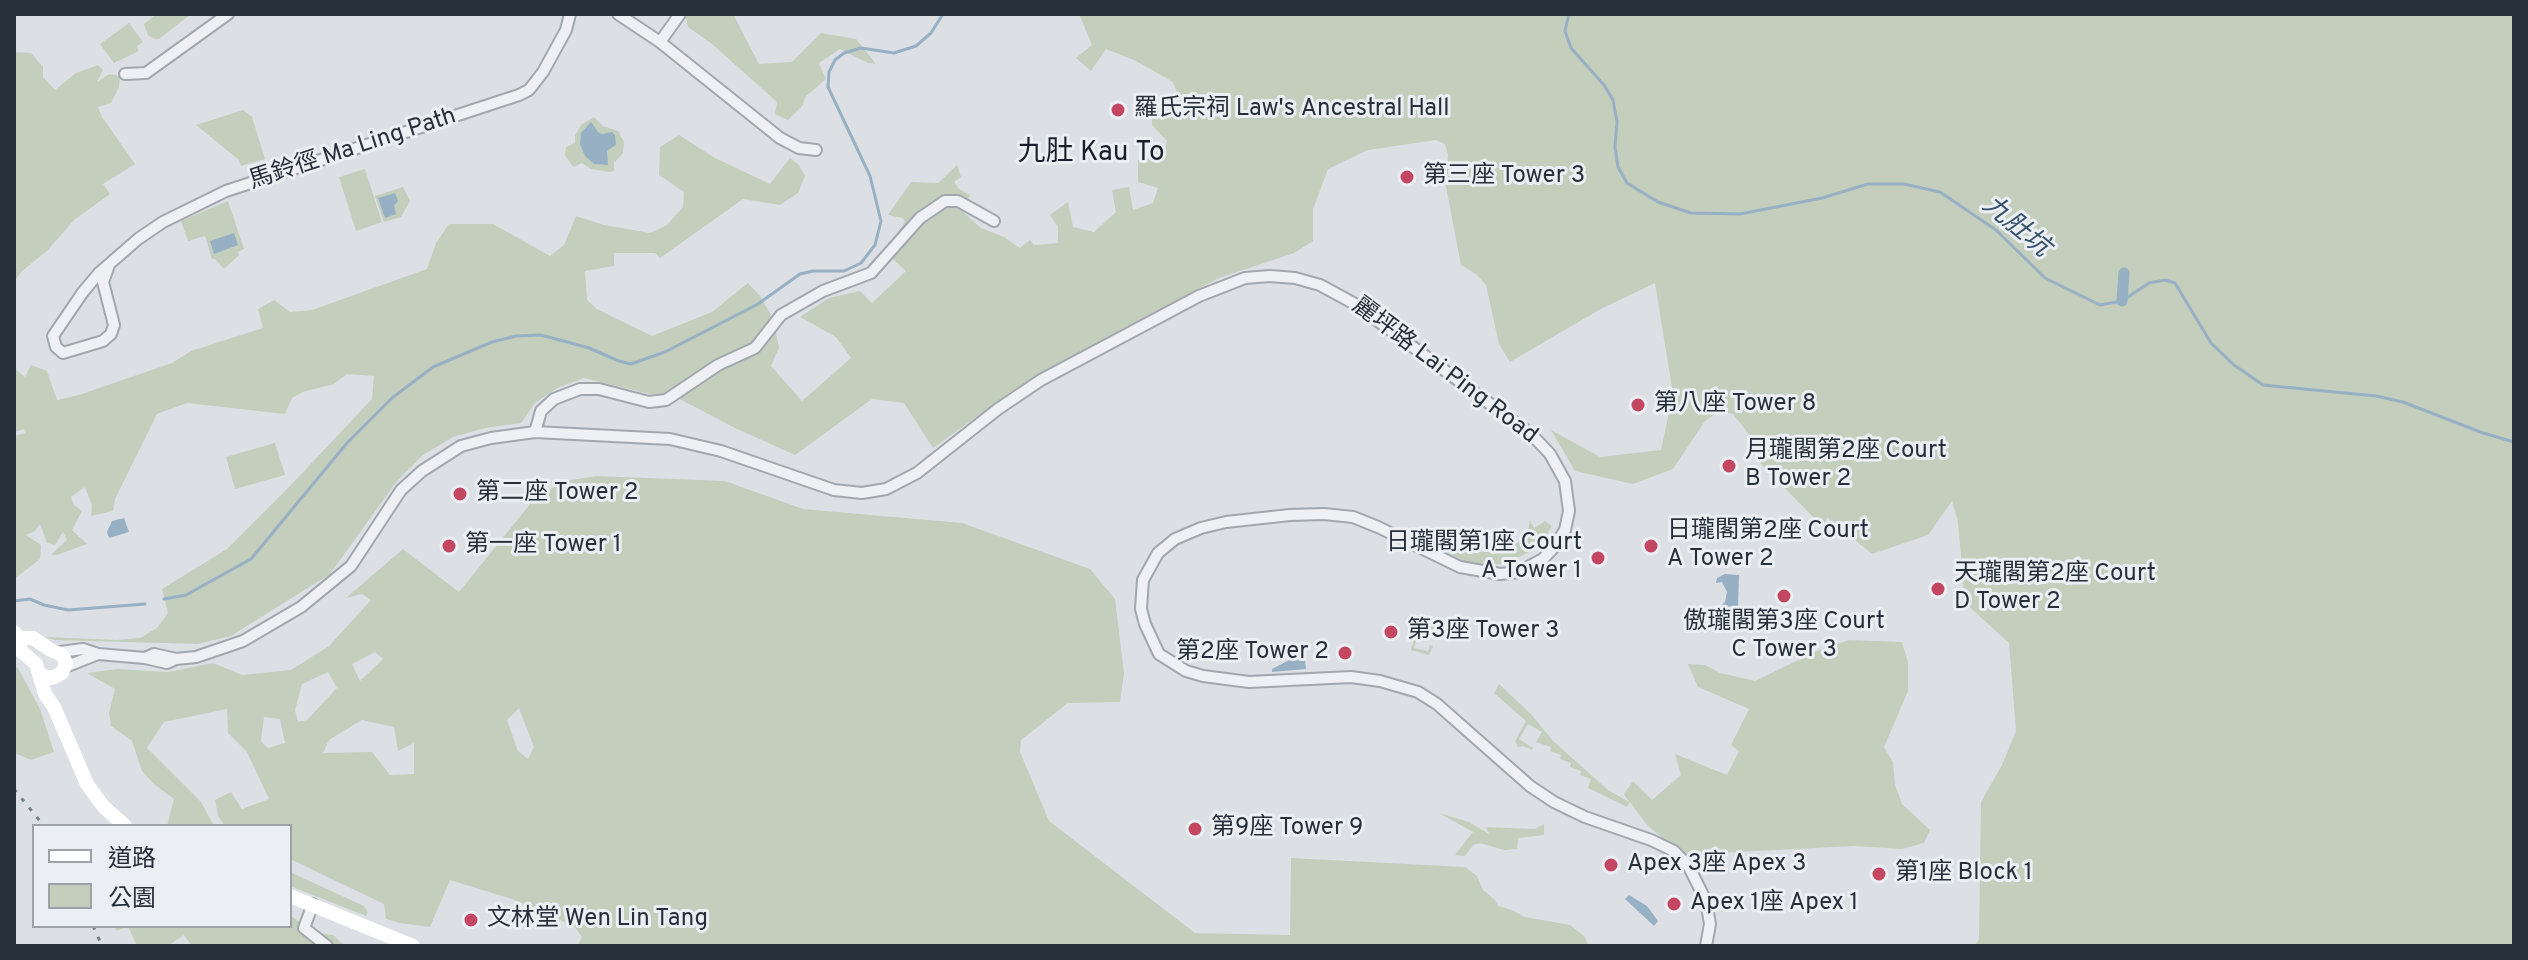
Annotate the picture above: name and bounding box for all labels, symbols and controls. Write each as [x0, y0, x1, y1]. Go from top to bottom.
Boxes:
place label: 羅氏宗祠 Law's Ancestral Hall [1134, 96, 1449, 124]
marker: 羅氏宗祠 Law's Ancestral Hall [1109, 101, 1127, 119]
street label: 馬鈴徑 Ma Ling Path [246, 103, 460, 197]
district label: 九肚 Kau To [1017, 137, 1165, 171]
place label: 第三座 Tower 3 [1423, 163, 1585, 191]
marker: 第三座 Tower 3 [1398, 168, 1416, 186]
water label: 九肚坑 [1975, 191, 2055, 265]
street label: 麗坪路 Lai Ping Road [1345, 293, 1543, 451]
place label: 第八座 Tower 8 [1654, 391, 1816, 419]
marker: 第八座 Tower 8 [1629, 396, 1647, 414]
place label: 月瓏閣第2座 Court B Tower 2 [1745, 438, 1947, 494]
marker: 月瓏閣第2座 Court B Tower 2 [1720, 457, 1738, 475]
place label: 第二座 Tower 2 [476, 480, 638, 508]
marker: 第二座 Tower 2 [451, 485, 469, 503]
place label: 日瓏閣第2座 Court A Tower 2 [1667, 518, 1869, 574]
place label: 日瓏閣第1座 Court A Tower 1 [1386, 530, 1582, 586]
place label: 第一座 Tower 1 [465, 532, 622, 560]
marker: 第一座 Tower 1 [440, 537, 458, 555]
marker: 日瓏閣第2座 Court A Tower 2 [1642, 537, 1660, 555]
marker: 日瓏閣第1座 Court A Tower 1 [1589, 549, 1607, 567]
place label: 天瓏閣第2座 Court D Tower 2 [1954, 561, 2156, 617]
marker: 天瓏閣第2座 Court D Tower 2 [1929, 580, 1947, 598]
marker: 傲瓏閣第3座 Court C Tower 3 [1775, 587, 1793, 605]
place label: 傲瓏閣第3座 Court C Tower 3 [1683, 609, 1885, 665]
place label: 第3座 Tower 3 [1407, 618, 1560, 646]
marker: 第3座 Tower 3 [1382, 623, 1400, 641]
place label: 第2座 Tower 2 [1176, 639, 1329, 667]
marker: 第2座 Tower 2 [1336, 644, 1354, 662]
place label: 第9座 Tower 9 [1211, 815, 1363, 843]
marker: 第9座 Tower 9 [1186, 820, 1204, 838]
legend [32, 824, 292, 928]
text: 道路 [108, 845, 156, 875]
place label: Apex 3座 Apex 3 [1627, 851, 1806, 879]
marker: Apex 3座 Apex 3 [1602, 856, 1620, 874]
place label: 第1座 Block 1 [1895, 860, 2033, 888]
marker: 第1座 Block 1 [1870, 865, 1888, 883]
text: 公園 [108, 885, 156, 915]
place label: Apex 1座 Apex 1 [1690, 890, 1859, 918]
marker: Apex 1座 Apex 1 [1665, 895, 1683, 913]
place label: 文林堂 Wen Lin Tang [487, 906, 708, 934]
marker: 文林堂 Wen Lin Tang [462, 911, 480, 929]

